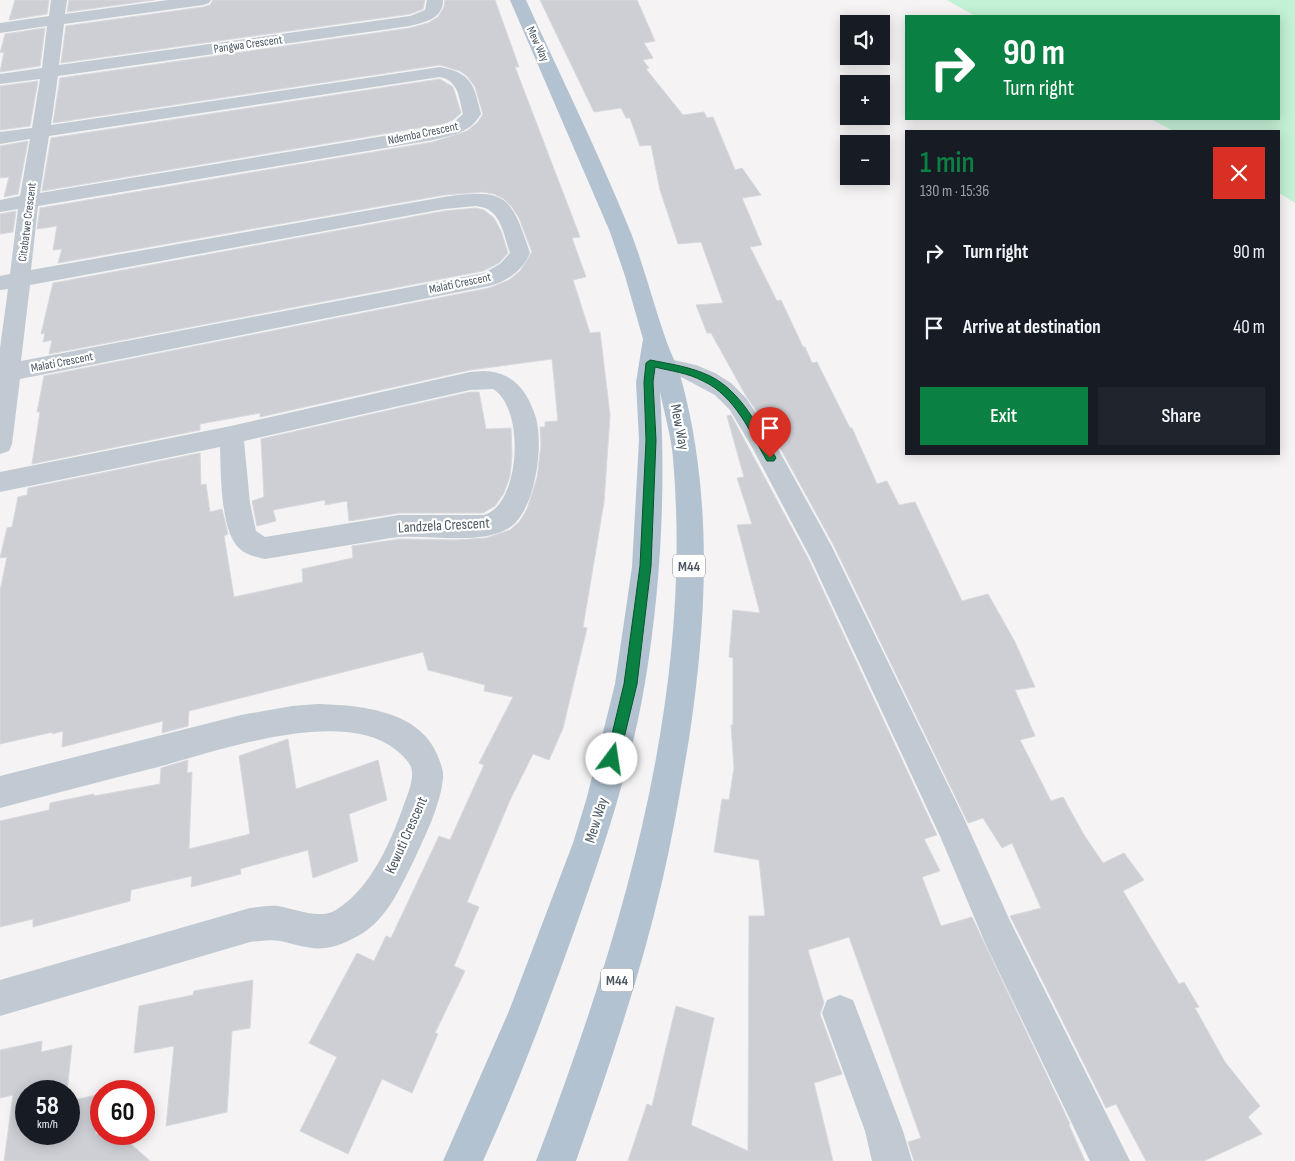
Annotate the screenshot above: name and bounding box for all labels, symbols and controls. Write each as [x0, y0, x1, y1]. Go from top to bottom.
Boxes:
map controls [840, 15, 890, 185]
button: sound [840, 15, 890, 65]
street label: Mew Way [523, 24, 552, 65]
street label: Pangwa Crescent [213, 32, 284, 57]
text: 90 m [1003, 32, 1065, 75]
icon: right [920, 35, 985, 100]
button: + [840, 75, 890, 125]
text: Turn right [1003, 75, 1074, 102]
street label: Ndemba Crescent [386, 119, 460, 148]
button: − [840, 135, 890, 185]
text: 1 min [920, 145, 975, 181]
button: close [1213, 147, 1265, 199]
street label: Citabatwe Crescent [15, 181, 40, 262]
text: 130 m · 15:36 [920, 182, 989, 201]
icon: right [920, 239, 948, 267]
text: Turn right [963, 241, 1028, 264]
text: 90 m [1233, 241, 1265, 264]
street label: Malati Crescent [428, 270, 493, 297]
icon: arrive [920, 314, 948, 342]
text: Arrive at destination [963, 316, 1101, 339]
text: 40 m [1233, 316, 1265, 339]
street label: Malati Crescent [30, 349, 95, 376]
button: Exit [920, 387, 1088, 445]
button: Share [1098, 387, 1265, 445]
street label: Mew Way [666, 402, 693, 452]
pin [749, 407, 791, 458]
icon: arrive [756, 414, 784, 442]
street label: Landzela Crescent [398, 514, 491, 537]
road number: M44 [673, 554, 705, 578]
position arrow [585, 732, 637, 784]
street label: Kewuti Crescent [381, 793, 432, 877]
street label: Mew Way [581, 795, 612, 845]
road number: M44 [601, 968, 633, 992]
speed limit sign: 60 [90, 1080, 155, 1145]
text: 58 [36, 1091, 59, 1122]
text: km/h [37, 1117, 58, 1132]

